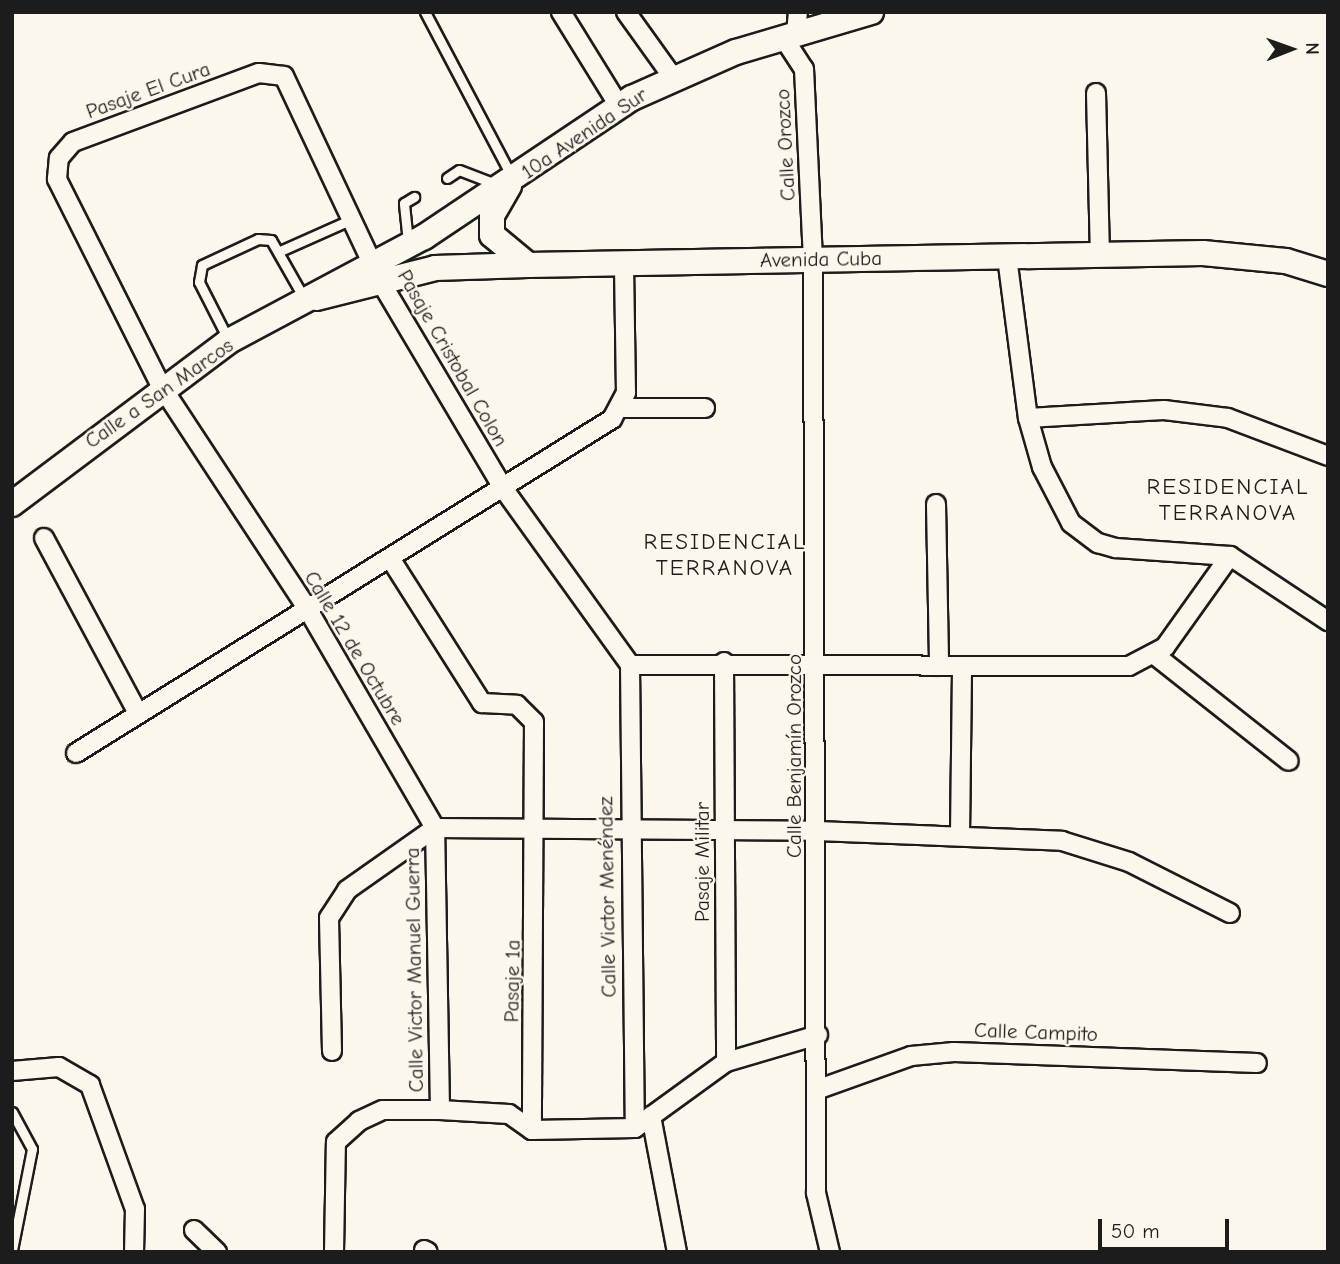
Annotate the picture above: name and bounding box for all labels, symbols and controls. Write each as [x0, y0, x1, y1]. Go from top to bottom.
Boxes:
north arrow [1256, 14, 1326, 84]
text: N [1301, 42, 1323, 55]
street label: Pasaje El Cura [82, 56, 214, 124]
street label: 10a Avenida Sur [516, 82, 652, 184]
street label: Calle Orozco [769, 88, 801, 202]
street label: Avenida Cuba [760, 245, 882, 273]
street label: Pasaje Cristobal Colon [392, 265, 514, 451]
street label: Calle a San Marcos [80, 332, 238, 454]
district label: RESIDENCIAL TERRANOVA [1148, 473, 1308, 527]
district label: RESIDENCIAL TERRANOVA [645, 528, 805, 582]
street label: Calle 12 de Octubre [299, 566, 411, 730]
street label: Calle Benjamín Orozco [781, 654, 807, 858]
street label: Calle Victor Menéndez [593, 796, 621, 998]
street label: Pasaje Militar [689, 802, 715, 922]
street label: Calle Victor Manuel Guerra [399, 847, 429, 1093]
street label: Pasaje 1a [499, 939, 525, 1023]
street label: Calle Campito [974, 1017, 1098, 1047]
scale bar [1102, 1204, 1233, 1248]
text: 50 m [1111, 1219, 1160, 1243]

